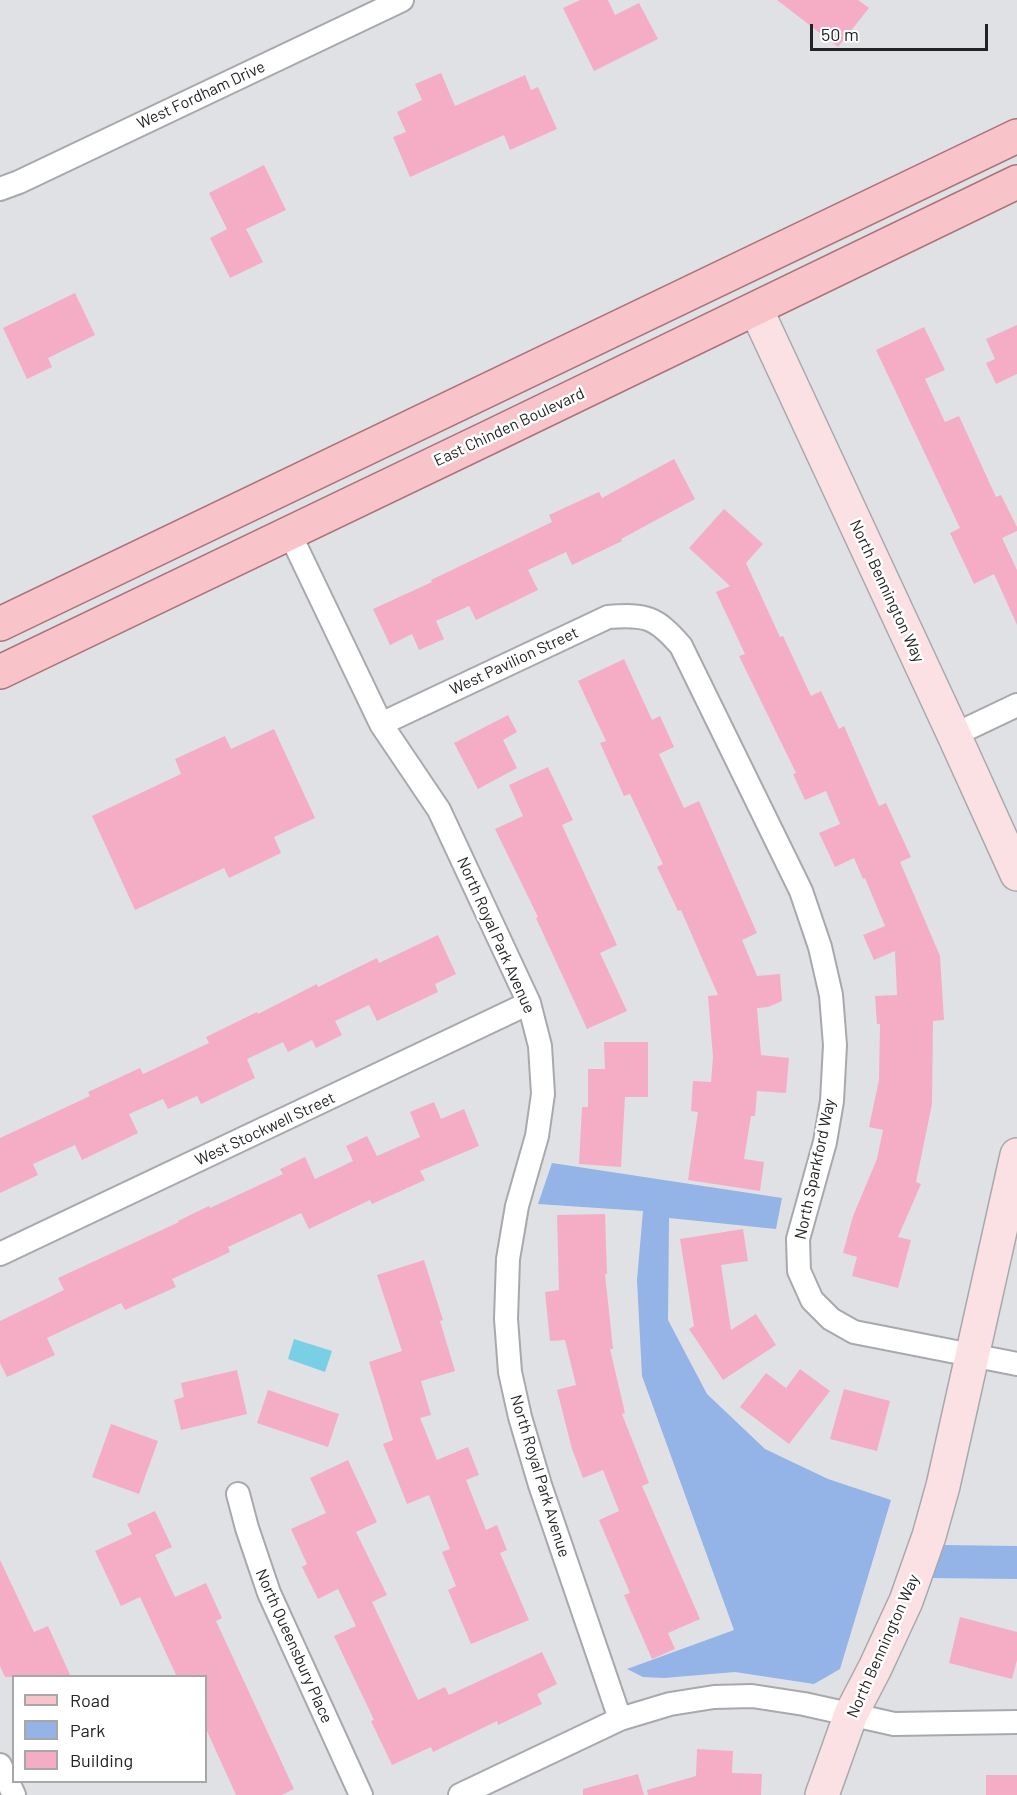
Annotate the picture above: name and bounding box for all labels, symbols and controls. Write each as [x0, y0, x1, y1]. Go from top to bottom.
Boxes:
scale bar [813, 12, 992, 50]
text: 50 m [821, 23, 859, 45]
street label: West Fordham Drive [134, 57, 268, 133]
street label: East Chinden Boulevard [431, 384, 587, 470]
street label: North Bennington Way [846, 517, 928, 665]
street label: West Pavilion Street [447, 623, 581, 699]
street label: North Royal Park Avenue [453, 854, 539, 1016]
street label: West Stockwell Street [192, 1088, 338, 1170]
street label: North Sparkford Way [791, 1097, 839, 1241]
street label: North Royal Park Avenue [506, 1392, 574, 1560]
street label: North Queensbury Place [251, 1566, 337, 1726]
street label: North Bennington Way [843, 1571, 923, 1721]
legend [12, 1675, 207, 1783]
text: Road [70, 1689, 110, 1711]
text: Park [70, 1719, 105, 1741]
text: Building [70, 1749, 133, 1771]

